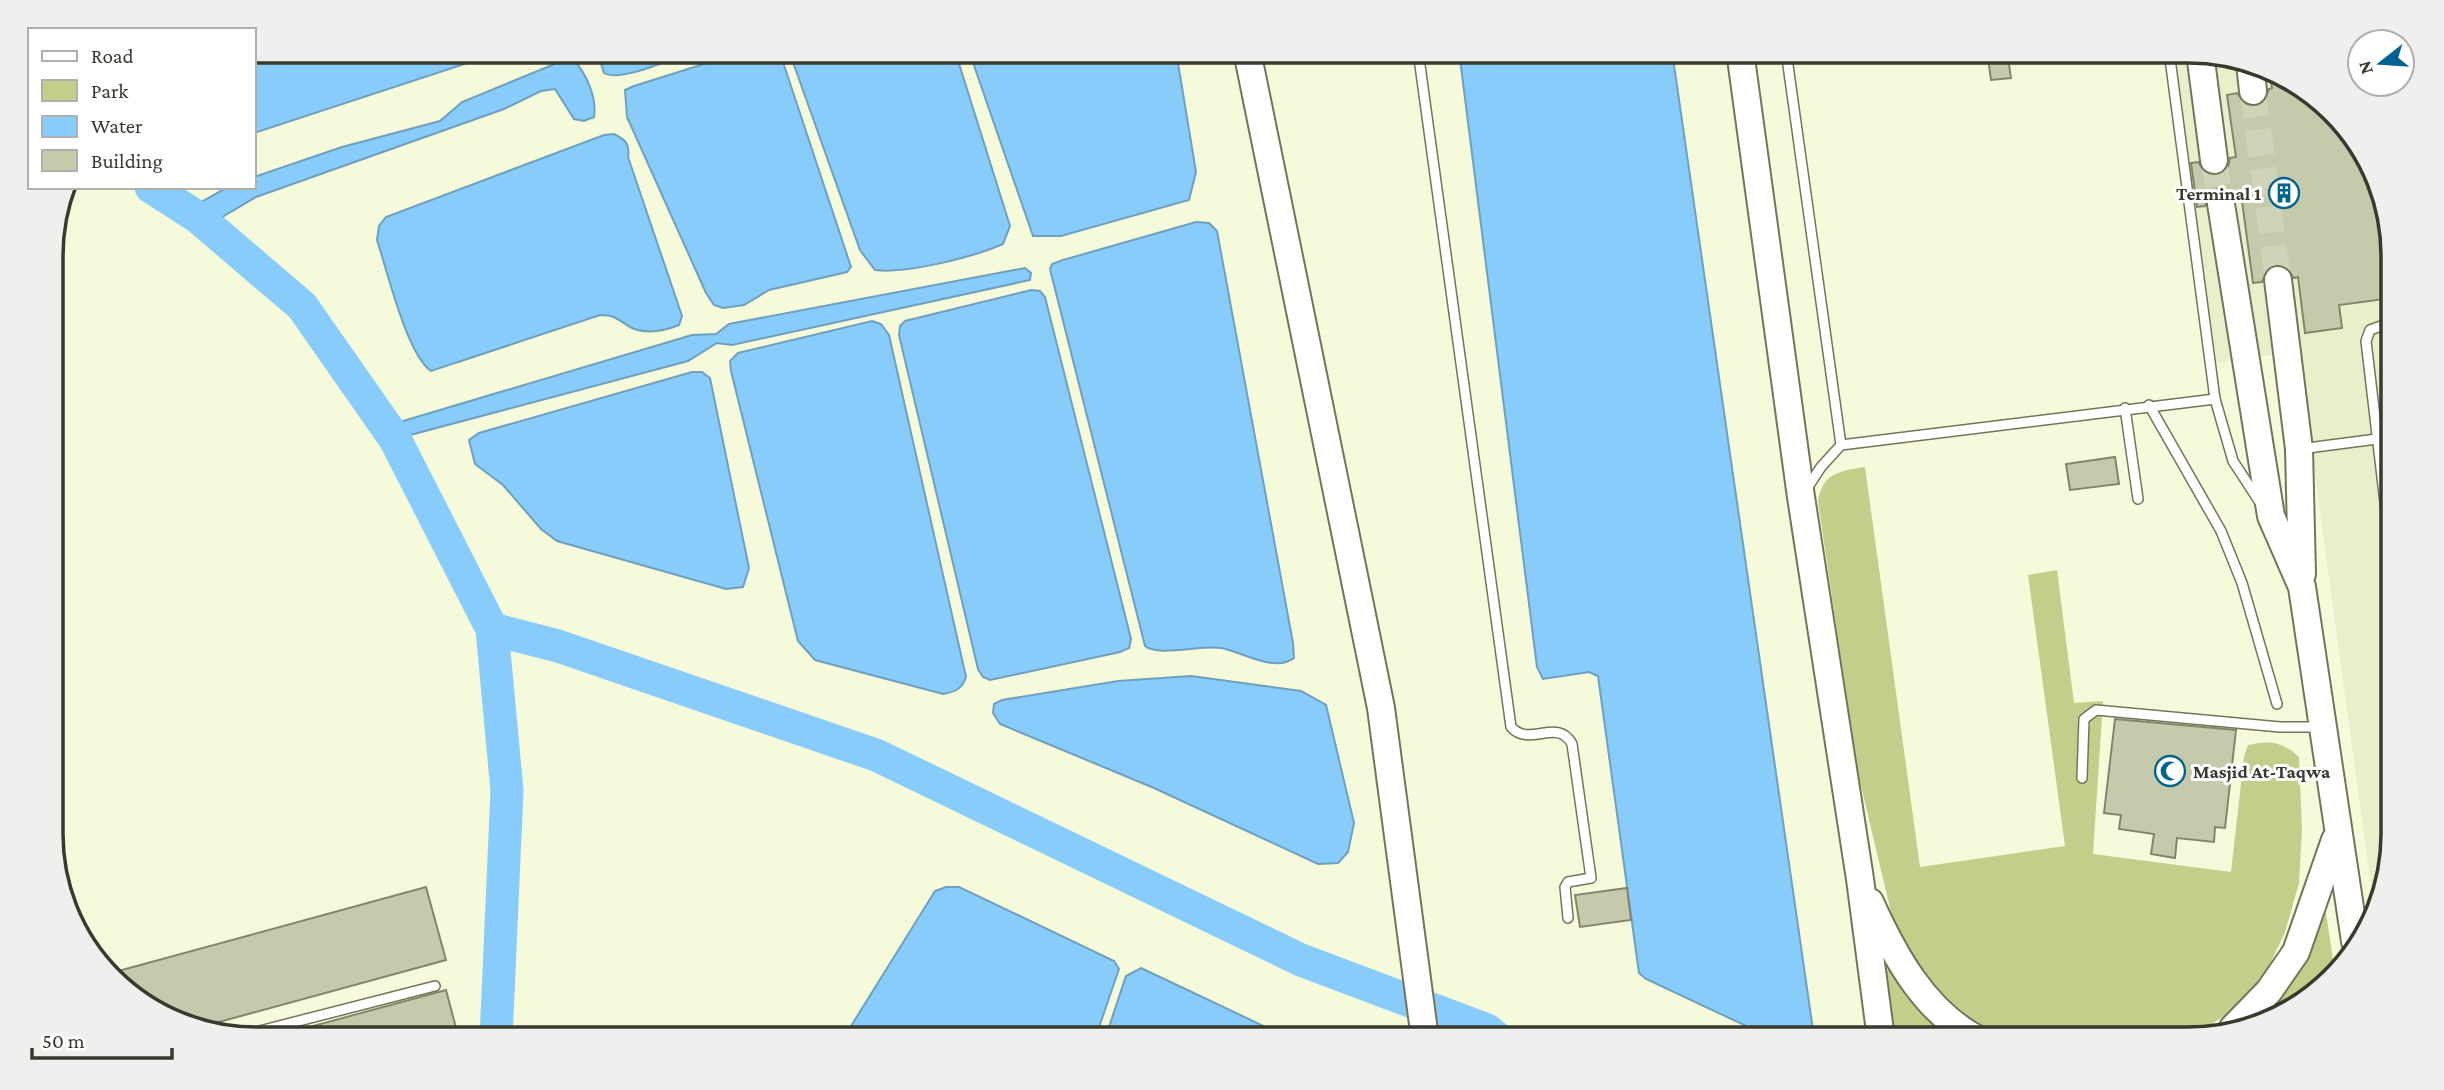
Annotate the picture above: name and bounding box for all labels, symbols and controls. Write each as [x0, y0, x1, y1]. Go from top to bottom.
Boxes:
legend [28, 28, 256, 189]
north arrow [2346, 28, 2416, 98]
text: Road [91, 44, 134, 68]
text: N [2353, 59, 2377, 77]
text: Park [91, 79, 128, 103]
text: Water [91, 114, 143, 138]
text: Building [91, 149, 163, 173]
building icon: Terminal 1 [2267, 176, 2301, 210]
place label: Terminal 1 [2176, 183, 2261, 204]
mosque icon: Masjid At-Taqwa [2153, 754, 2187, 788]
place label: Masjid At-Taqwa [2193, 761, 2331, 783]
scale bar [32, 1016, 172, 1060]
text: 50 m [42, 1029, 85, 1053]

